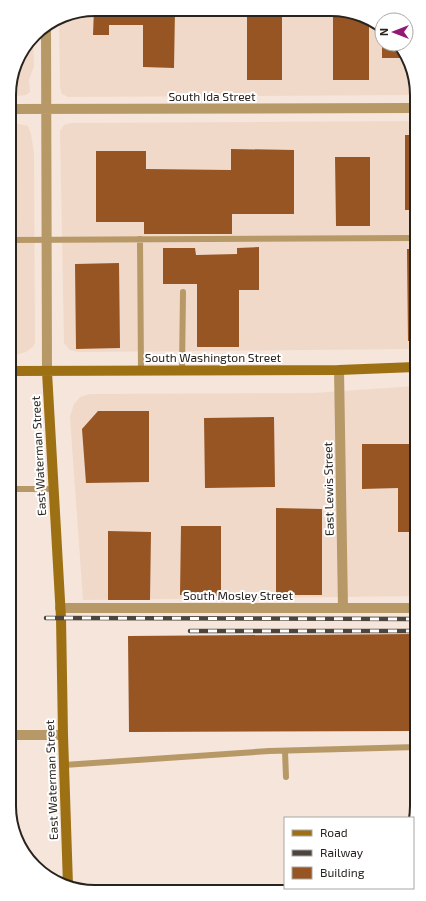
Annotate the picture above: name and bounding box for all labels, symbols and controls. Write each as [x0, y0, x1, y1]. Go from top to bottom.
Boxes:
north arrow [374, 12, 414, 52]
text: N [377, 28, 390, 36]
street label: South Ida Street [168, 89, 256, 103]
street label: South Washington Street [145, 350, 282, 364]
street label: East Waterman Street [28, 395, 48, 516]
street label: East Lewis Street [320, 441, 336, 536]
street label: South Mosley Street [183, 588, 293, 602]
street label: East Waterman Street [42, 719, 60, 840]
legend [284, 817, 414, 889]
text: Road [320, 825, 348, 839]
text: Railway [320, 845, 364, 859]
text: Building [320, 865, 365, 879]

